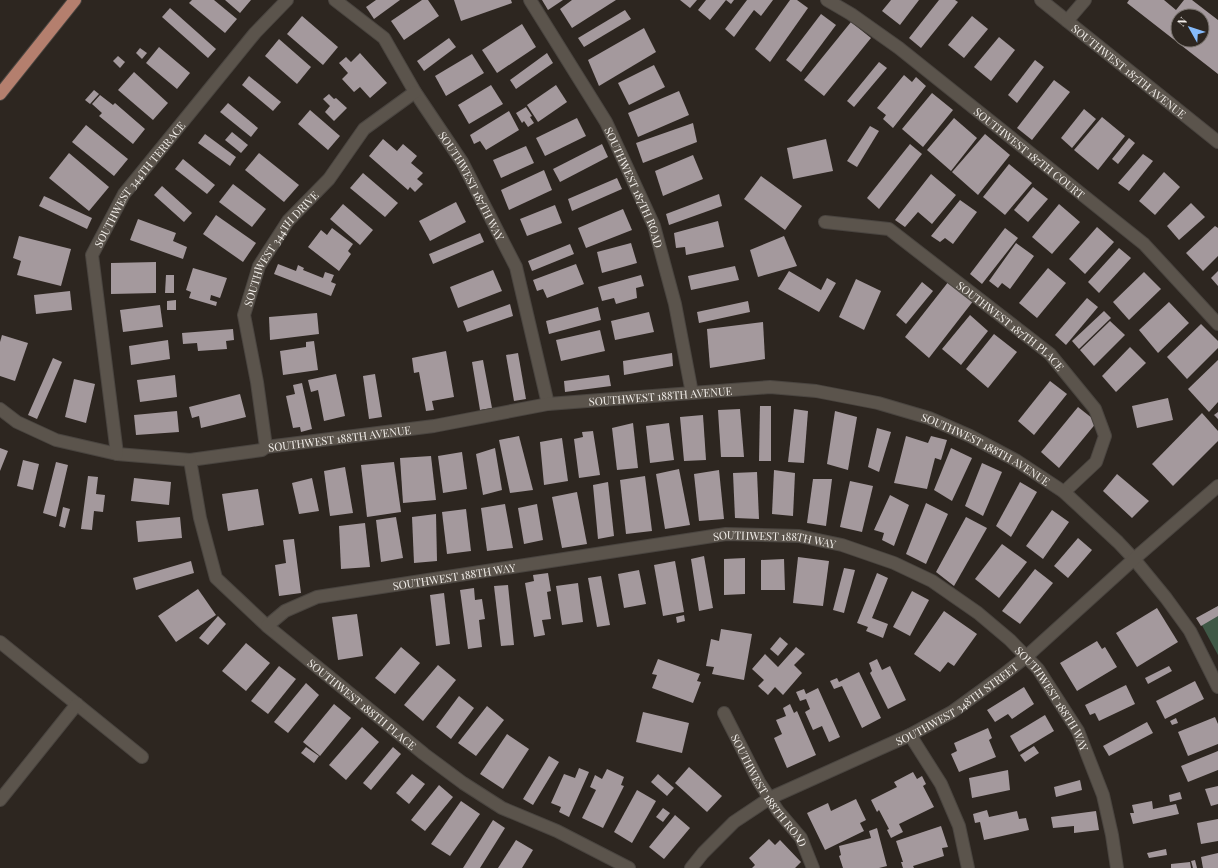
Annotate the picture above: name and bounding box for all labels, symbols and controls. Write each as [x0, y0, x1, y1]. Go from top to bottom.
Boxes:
north arrow [1170, 8, 1210, 48]
street label: SOUTHWEST 187TH AVENUE [1069, 21, 1189, 121]
street label: SOUTHWEST 187TH COURT [971, 104, 1088, 202]
street label: SOUTHWEST 344TH TERRACE [90, 118, 188, 250]
street label: SOUTHWEST 187TH ROAD [602, 124, 667, 249]
street label: SOUTHWEST 187TH WAY [436, 128, 509, 243]
street label: SOUTHWEST 344TH DRIVE [240, 187, 321, 308]
street label: SOUTHWEST 187TH PLACE [954, 277, 1068, 374]
street label: SOUTHWEST 188TH AVENUE [588, 382, 733, 408]
street label: SOUTHWEST 188TH AVENUE [920, 409, 1053, 489]
street label: SOUTHWEST 188TH AVENUE [267, 421, 412, 454]
street label: SOUTHWEST 188TH WAY [712, 526, 838, 551]
street label: SOUTHWEST 188TH WAY [392, 559, 517, 593]
street label: SOUTHWEST 188TH WAY [1012, 643, 1093, 754]
street label: SOUTHWEST 188TH PLACE [305, 655, 420, 753]
street label: SOUTHWEST 348TH STREET [893, 659, 1021, 748]
street label: SOUTHWEST 188TH ROAD [728, 731, 811, 849]

